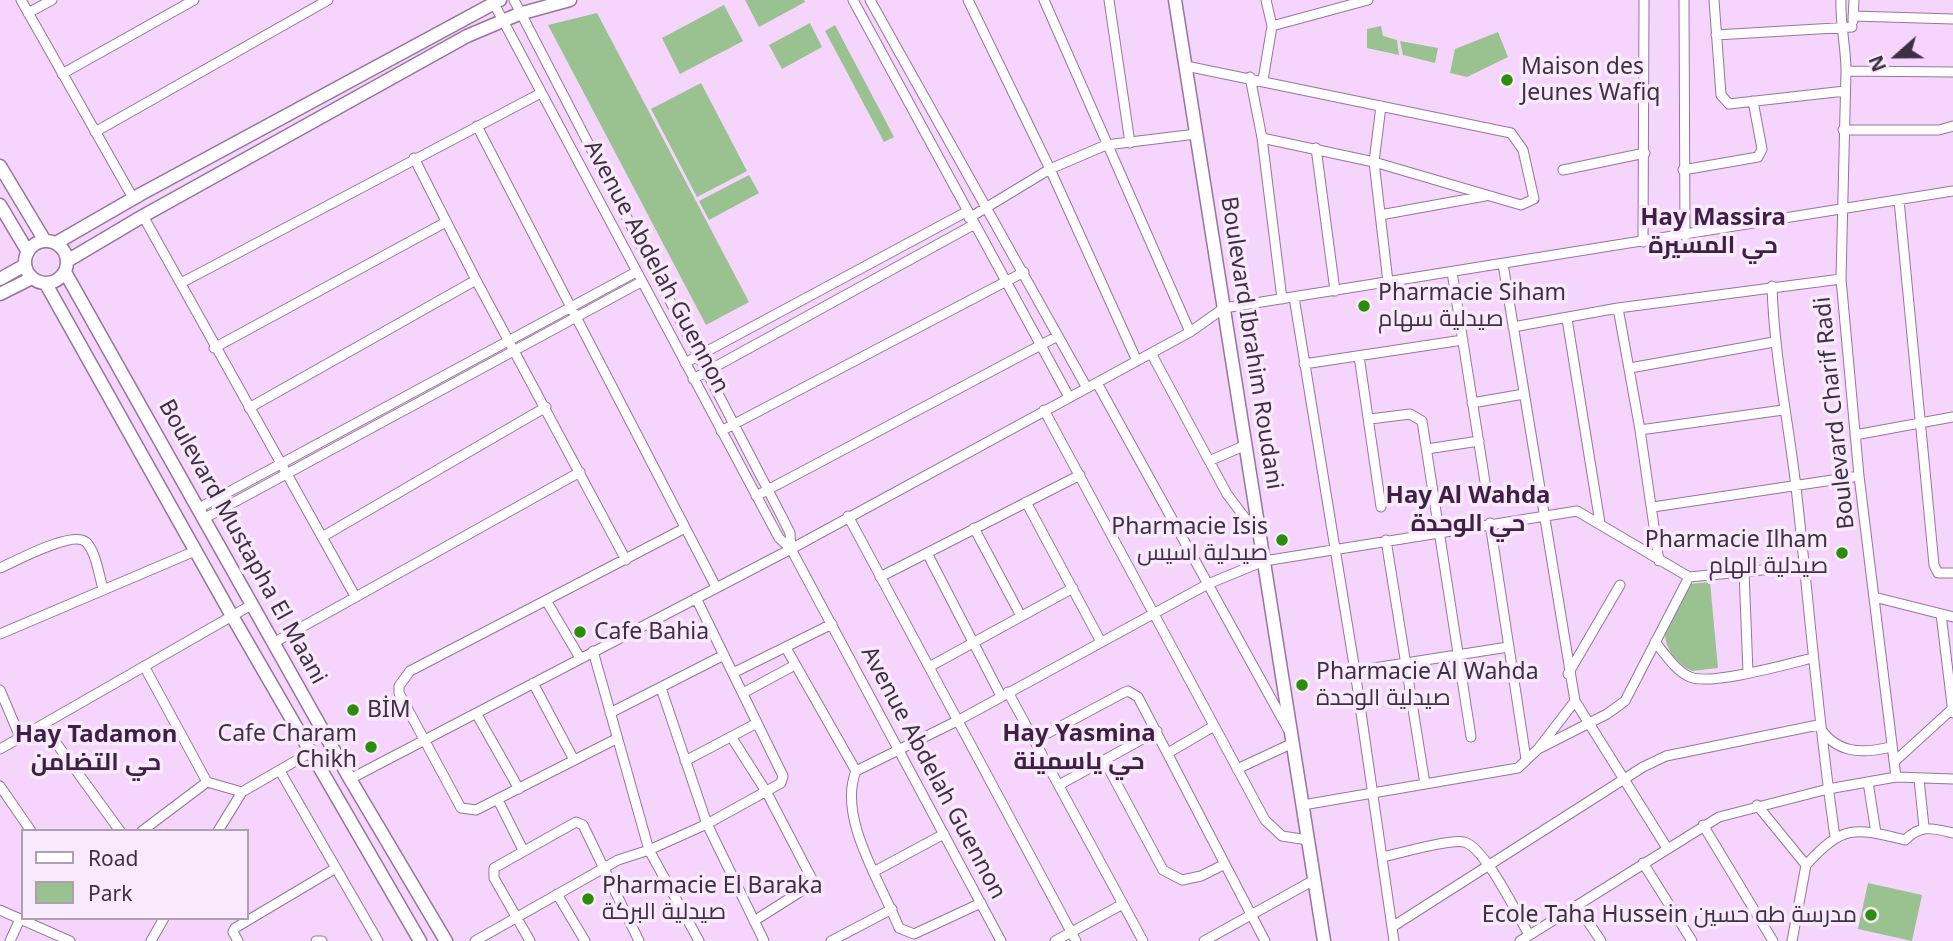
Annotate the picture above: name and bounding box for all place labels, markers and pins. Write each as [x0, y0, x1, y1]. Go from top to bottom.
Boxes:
place label: Maison des Jeunes Wafiq [1521, 53, 1660, 107]
marker: Maison des Jeunes Wafiq [1499, 72, 1515, 88]
place label: Pharmacie Siham صيدلية سهام [1378, 279, 1566, 333]
marker: Pharmacie Siham صيدلية سهام [1356, 298, 1372, 314]
place label: Pharmacie Isis صيدلية اسيس [1111, 513, 1268, 567]
place label: Pharmacie Ilham صيدلية الهام [1645, 526, 1828, 580]
marker: Pharmacie Isis صيدلية اسيس [1274, 532, 1290, 548]
marker: Pharmacie Ilham صيدلية الهام [1834, 545, 1850, 561]
place label: Cafe Bahia [594, 618, 709, 646]
marker: Cafe Bahia [572, 624, 588, 640]
place label: Pharmacie Al Wahda صيدلية الوحدة [1316, 658, 1539, 712]
marker: Pharmacie Al Wahda صيدلية الوحدة [1294, 677, 1310, 693]
place label: BİM [367, 696, 411, 724]
marker: BİM [345, 702, 361, 718]
place label: Cafe Charam Chikh [218, 720, 357, 774]
marker: Cafe Charam Chikh [363, 739, 379, 755]
place label: Pharmacie El Baraka صيدلية البركة [602, 872, 823, 926]
marker: Pharmacie El Baraka صيدلية البركة [580, 891, 596, 907]
place label: Ecole Taha Hussein مدرسة طه حسين [1482, 901, 1857, 929]
marker: Ecole Taha Hussein مدرسة طه حسين [1863, 907, 1879, 923]

